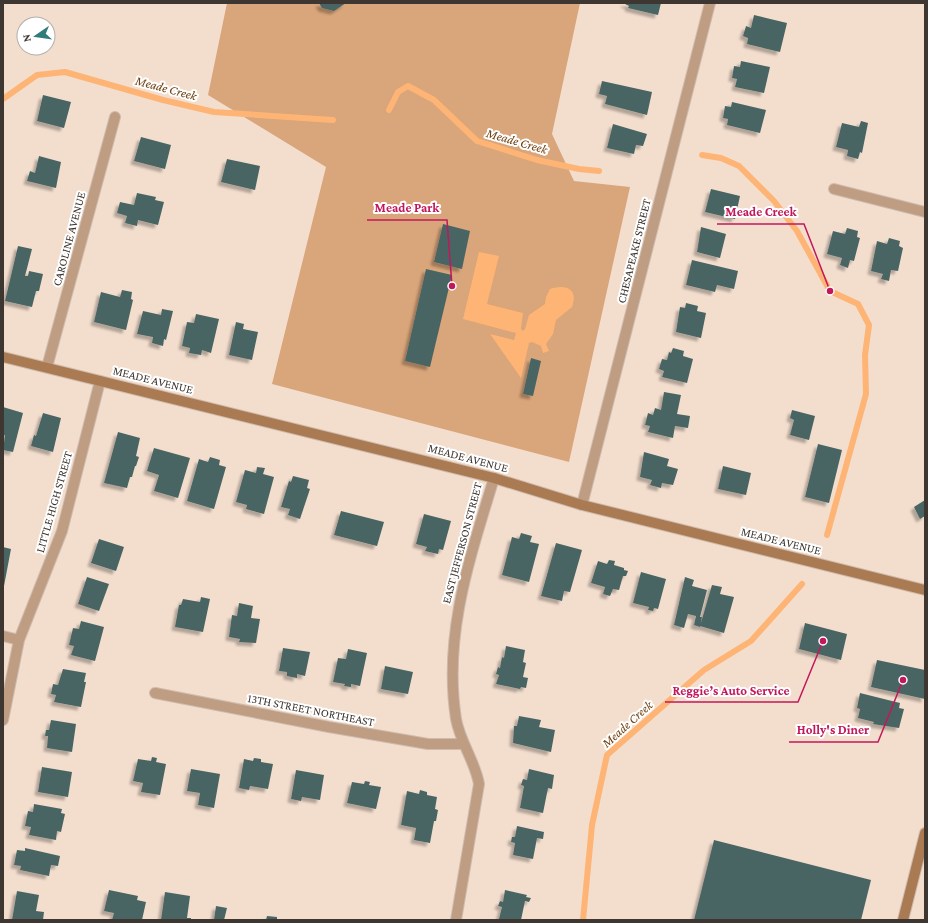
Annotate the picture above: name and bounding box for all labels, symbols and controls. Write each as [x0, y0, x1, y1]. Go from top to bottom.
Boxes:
north arrow [16, 16, 56, 56]
text: N [19, 33, 33, 43]
water label: Meade Creek [133, 72, 200, 104]
water label: Meade Creek [484, 125, 551, 157]
street label: CAROLINE AVENUE [50, 190, 88, 288]
callout: Meade Park [367, 195, 447, 220]
street label: CHESAPEAKE STREET [614, 197, 654, 305]
callout: Meade Creek [717, 199, 804, 224]
text: Meade Park [375, 200, 440, 215]
text: Meade Creek [725, 204, 798, 219]
street label: MEADE AVENUE [111, 363, 195, 397]
street label: MEADE AVENUE [426, 441, 510, 476]
street label: LITTLE HIGH STREET [33, 449, 75, 554]
street label: EAST JEFFERSON STREET [439, 480, 485, 605]
street label: MEADE AVENUE [739, 524, 823, 558]
callout: Reggie’s Auto Service [665, 677, 798, 702]
text: Reggie’s Auto Service [673, 683, 789, 698]
street label: 13TH STREET NORTHEAST [246, 691, 376, 729]
water label: Meade Creek [598, 697, 656, 751]
callout: Holly's Diner [789, 717, 878, 742]
text: Holly's Diner [797, 722, 870, 737]

